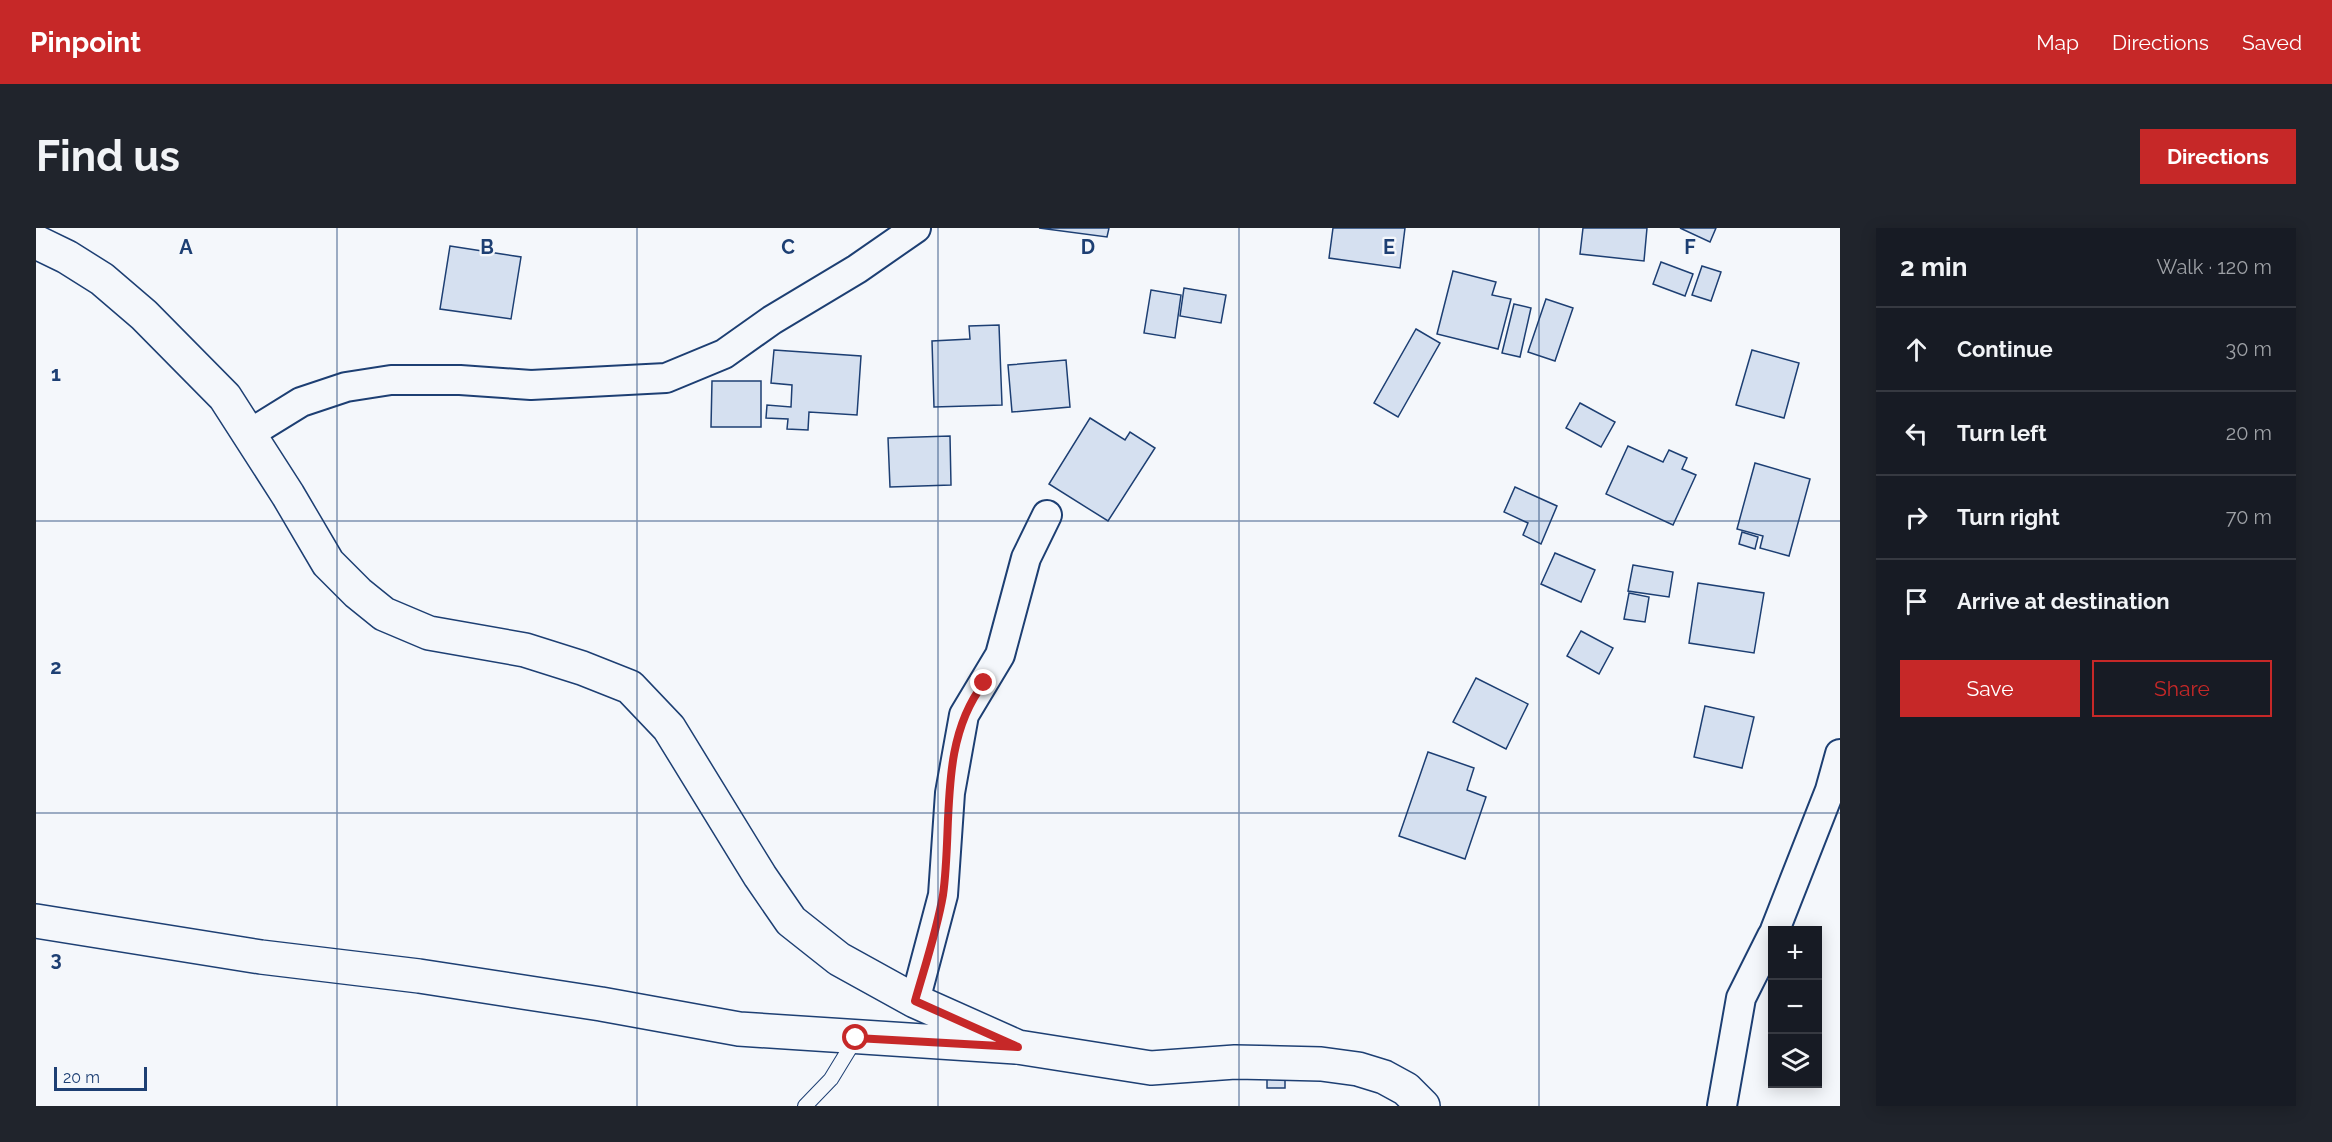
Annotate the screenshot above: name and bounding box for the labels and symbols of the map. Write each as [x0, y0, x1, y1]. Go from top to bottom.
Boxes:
text: A [179, 235, 193, 259]
text: B [480, 235, 494, 259]
text: C [781, 235, 795, 259]
text: D [1081, 235, 1095, 259]
text: E [1383, 235, 1395, 259]
text: F [1684, 235, 1696, 259]
text: 1 [51, 362, 61, 386]
text: 2 [50, 655, 62, 679]
route end [970, 669, 996, 695]
text: 3 [50, 947, 62, 971]
route start [842, 1024, 868, 1050]
scale bar [54, 1064, 147, 1092]

